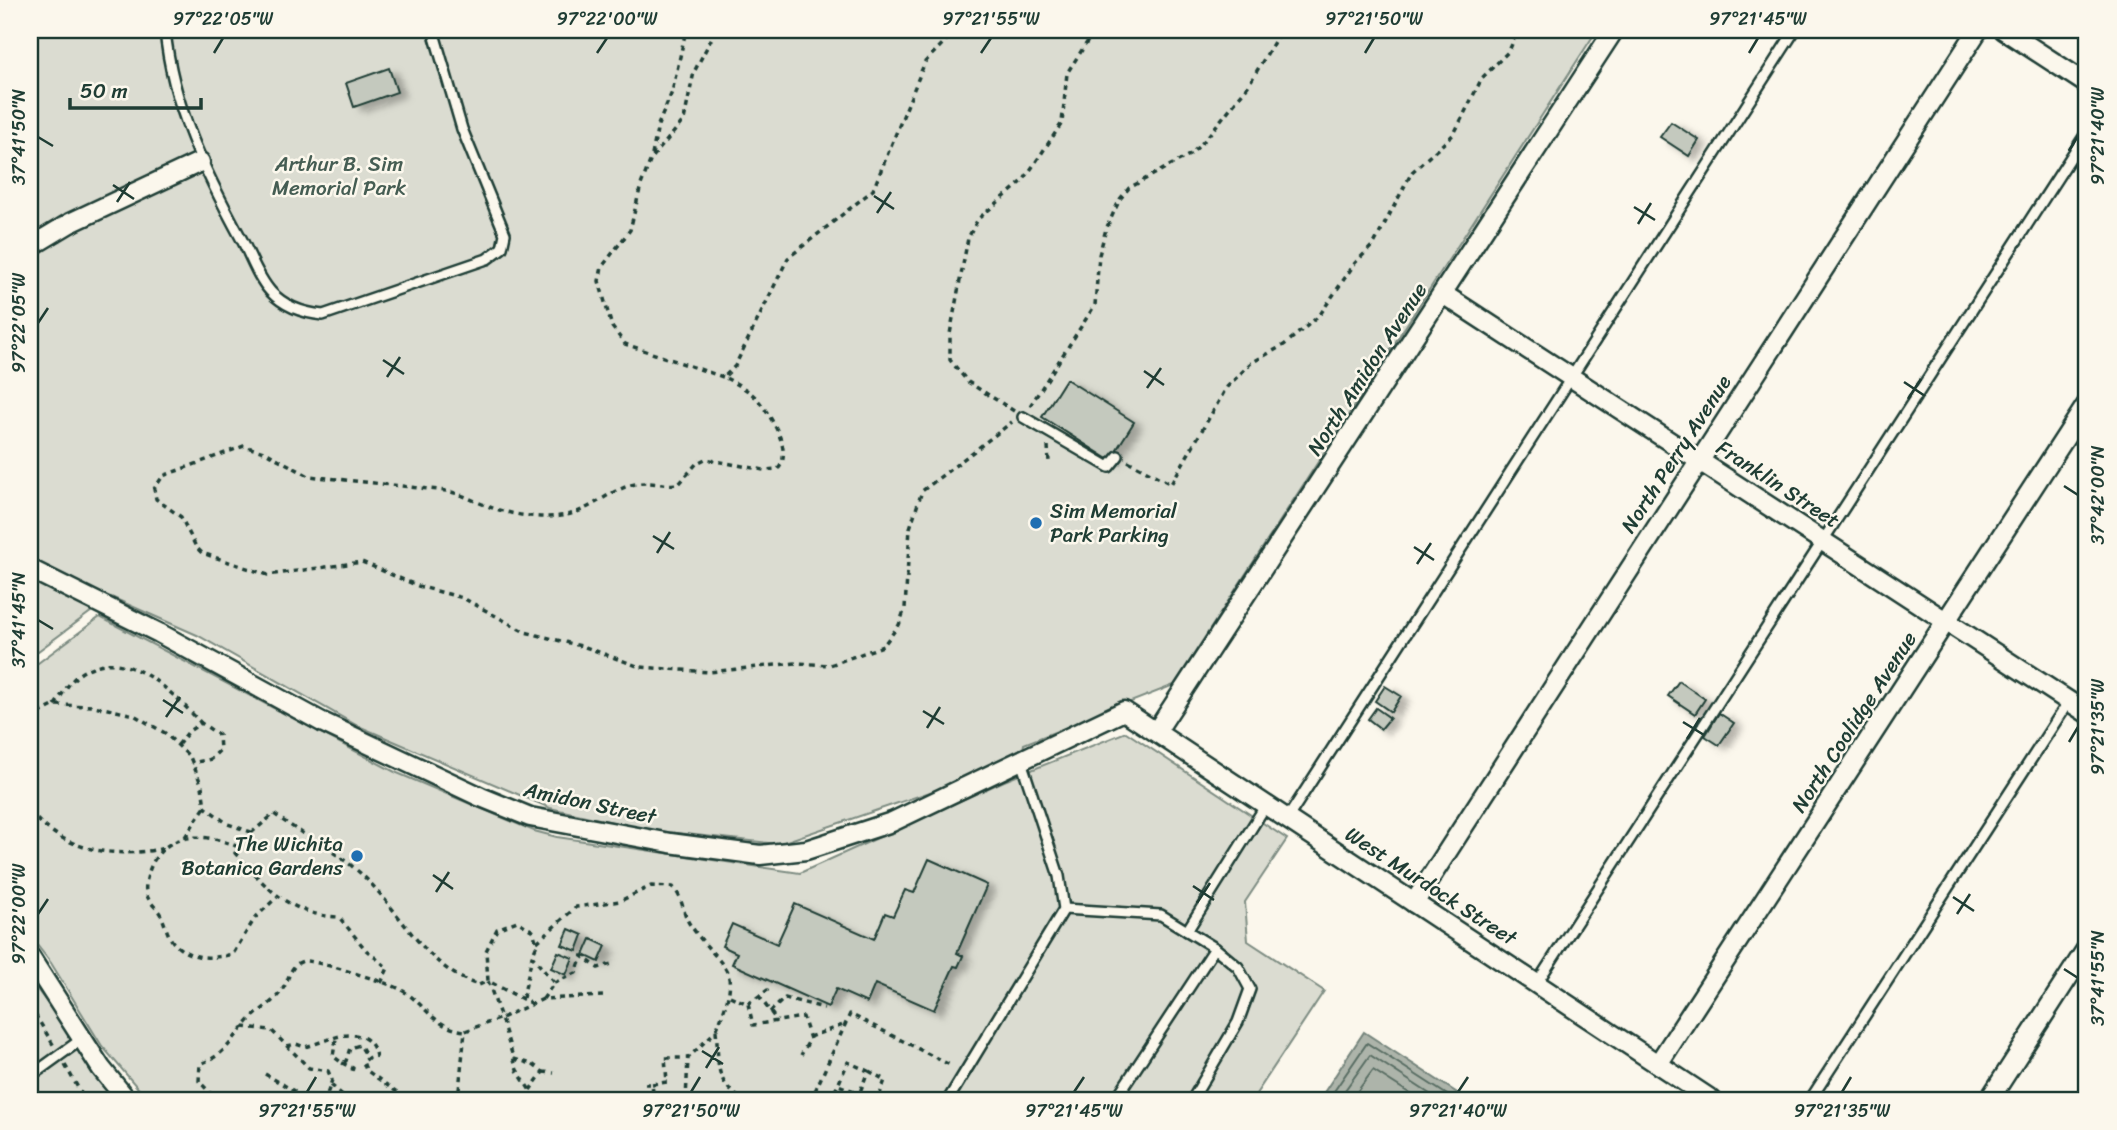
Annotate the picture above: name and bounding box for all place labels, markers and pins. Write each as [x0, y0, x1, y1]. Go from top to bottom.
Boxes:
place label: Sim Memorial Park Parking [1050, 492, 1178, 554]
marker: Sim Memorial Park Parking [1028, 515, 1044, 531]
place label: The Wichita Botanica Gardens [181, 825, 343, 887]
marker: The Wichita Botanica Gardens [349, 848, 365, 864]

